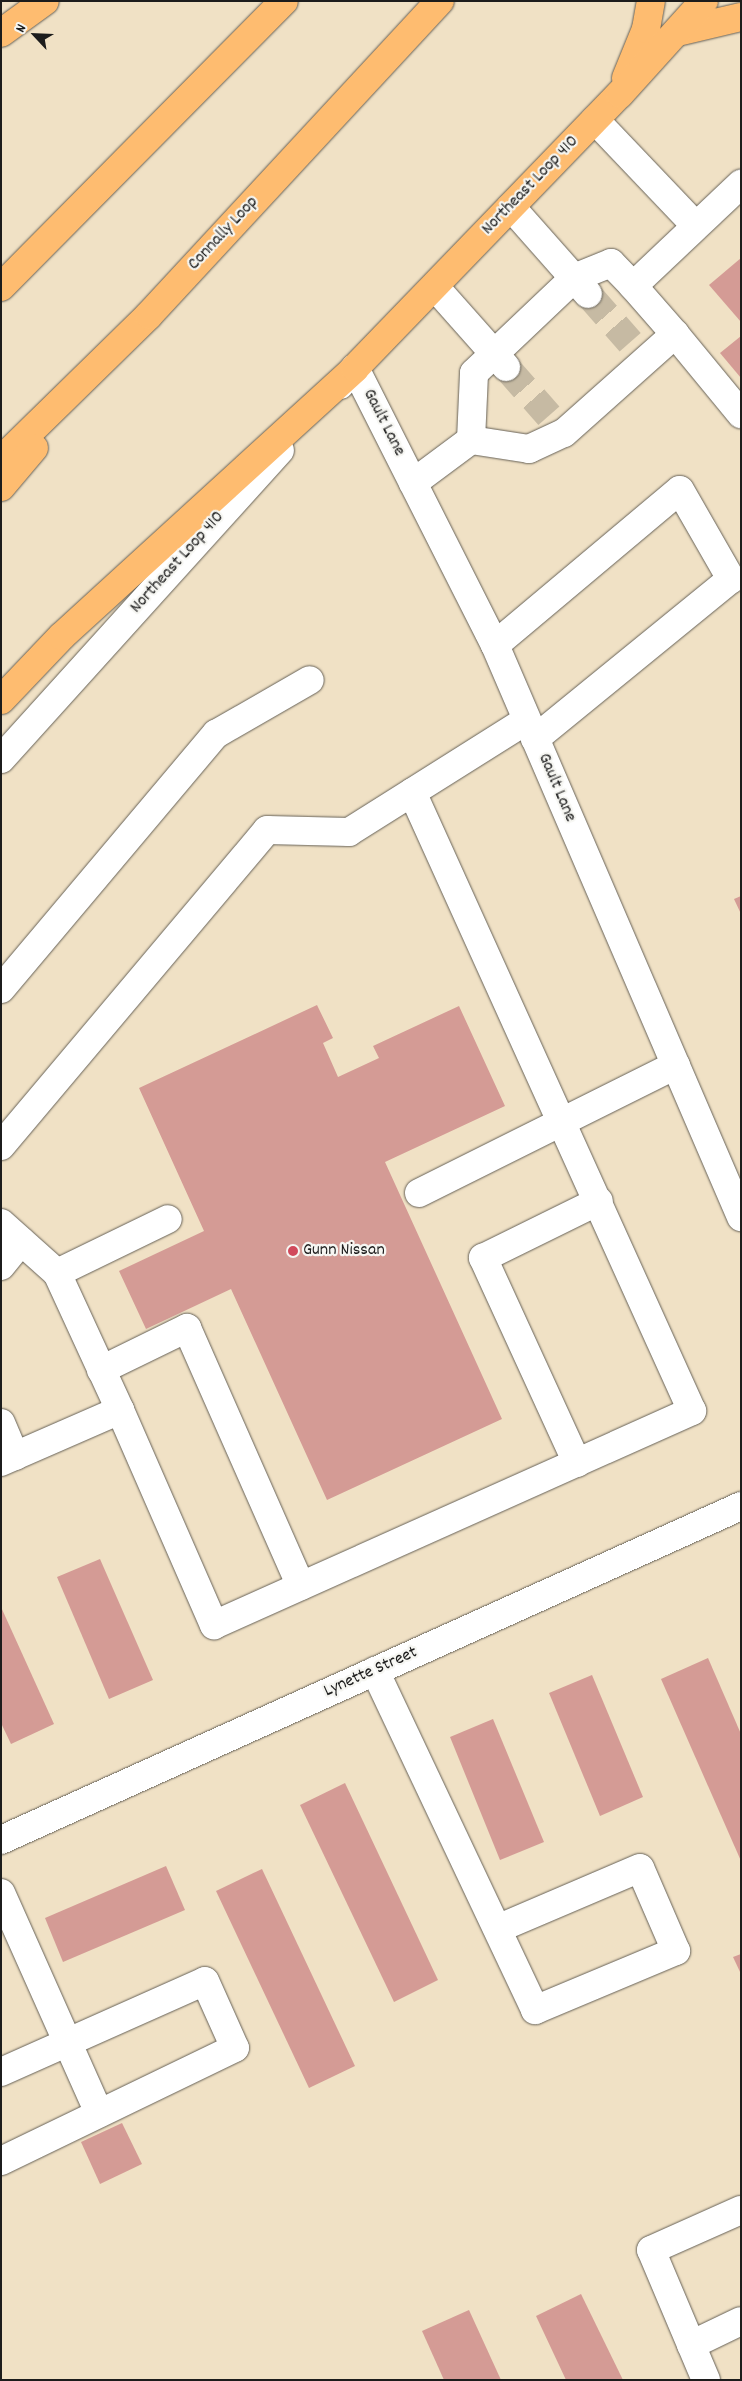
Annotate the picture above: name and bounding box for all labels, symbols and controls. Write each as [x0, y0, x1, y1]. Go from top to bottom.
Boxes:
north arrow [10, 10, 60, 60]
text: N [11, 21, 32, 36]
street label: Northeast Loop 410 [478, 132, 584, 240]
street label: Connally Loop [184, 192, 264, 276]
street label: Gault Lane [357, 386, 409, 460]
street label: Northeast Loop 410 [126, 507, 230, 619]
street label: Gault Lane [532, 750, 580, 826]
place label: Gunn Nissan [303, 1240, 385, 1262]
marker: Gunn Nissan [287, 1245, 299, 1257]
street label: Lynette Street [321, 1643, 421, 1703]

